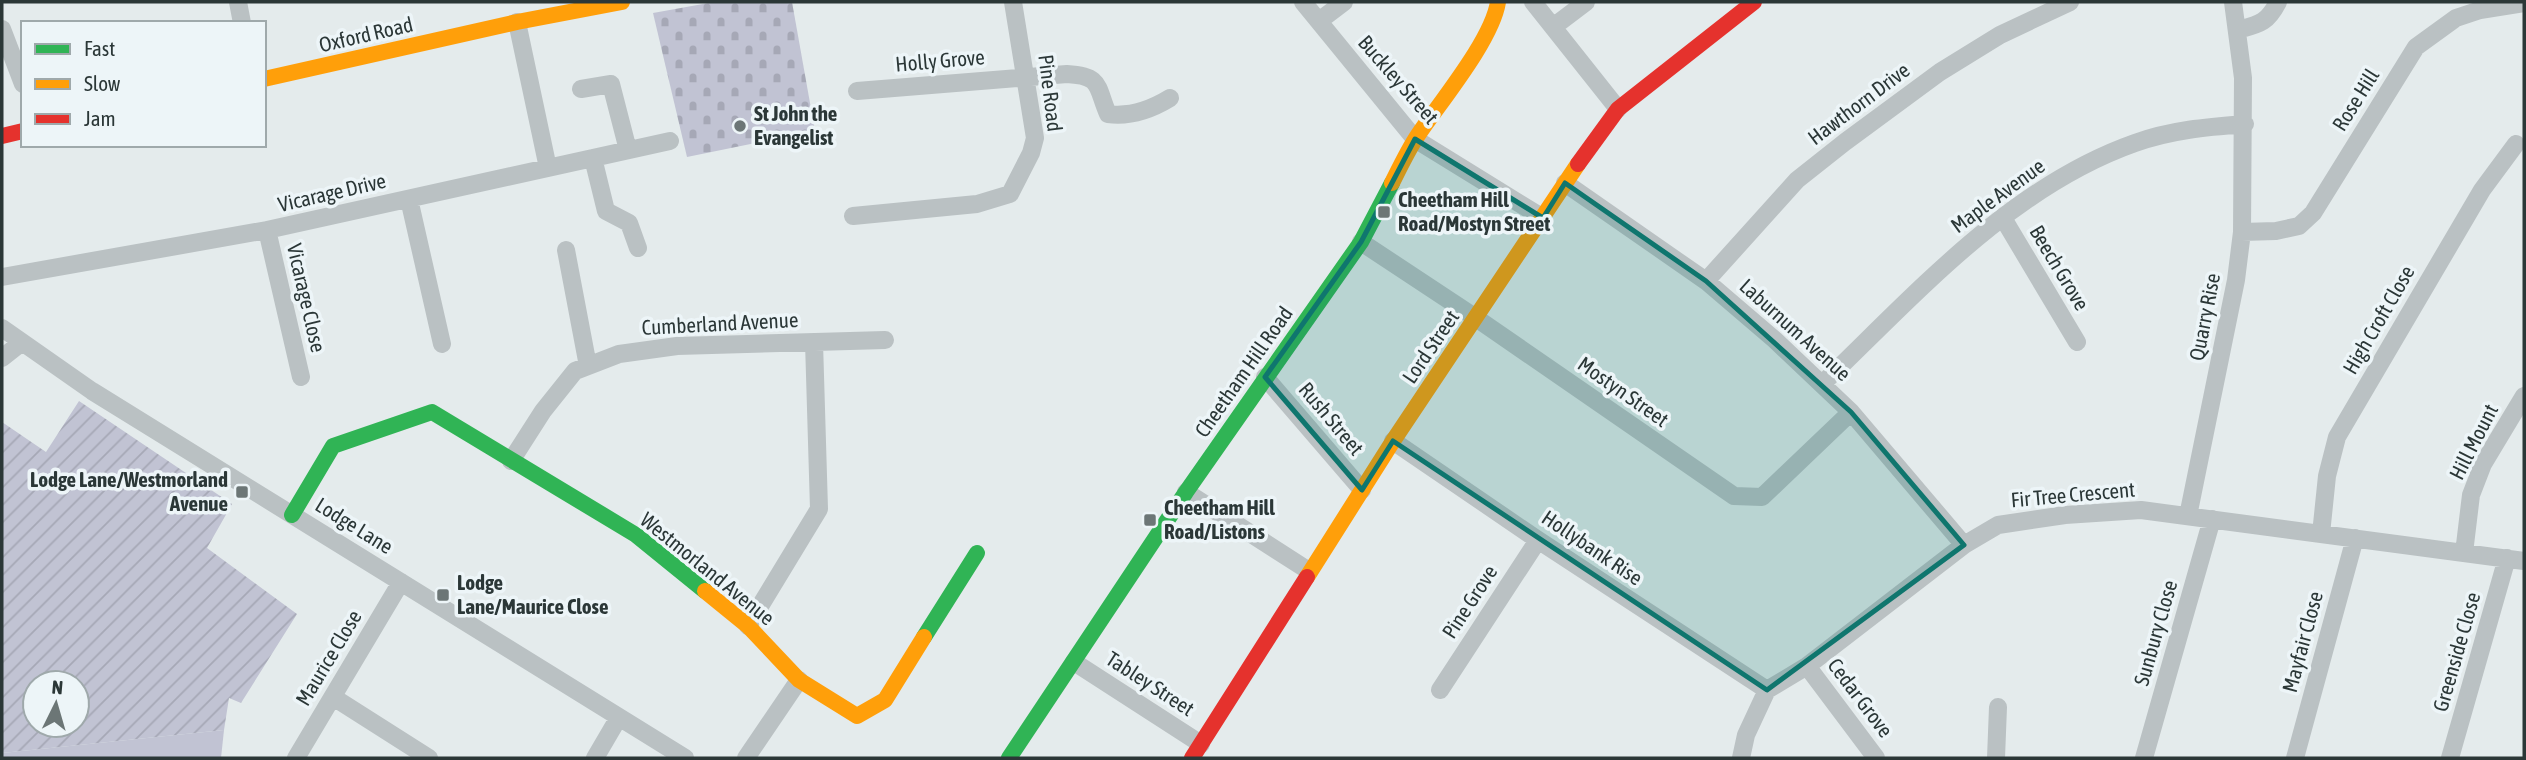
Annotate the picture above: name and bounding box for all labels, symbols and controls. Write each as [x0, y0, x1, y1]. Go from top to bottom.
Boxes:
street label: Oxford Road [317, 12, 415, 56]
legend [21, 21, 266, 147]
street label: Buckley Street [1354, 30, 1444, 128]
text: Fast [84, 36, 115, 60]
street label: Holly Grove [894, 44, 986, 76]
street label: Pine Road [1034, 53, 1068, 133]
street label: Hawthorn Drive [1803, 57, 1914, 149]
street label: Rose Hill [2327, 64, 2384, 135]
text: Slow [84, 71, 121, 95]
place label: St John the Evangelist [754, 101, 837, 149]
text: Jam [84, 106, 116, 130]
marker: St John the Evangelist [732, 118, 748, 134]
street label: Maple Avenue [1946, 153, 2049, 237]
street label: Vicarage Drive [275, 168, 388, 216]
place label: Cheetham Hill Road/Mostyn Street [1398, 187, 1550, 235]
marker: Cheetham Hill Road/Mostyn Street [1376, 204, 1392, 220]
street label: Beech Grove [2025, 221, 2095, 314]
street label: Vicarage Close [283, 241, 331, 354]
street label: High Croft Close [2337, 261, 2419, 378]
street label: Quarry Rise [2184, 271, 2224, 362]
street label: Laburnum Avenue [1735, 273, 1856, 385]
street label: Cheetham Hill Road [1189, 302, 1297, 441]
street label: Lord Street [1397, 305, 1463, 388]
street label: Cumberland Avenue [641, 307, 799, 339]
street label: Mostyn Street [1574, 351, 1674, 431]
street label: Rush Street [1295, 377, 1369, 459]
street label: Hill Mount [2444, 400, 2502, 483]
place label: Lodge Lane/Westmorland Avenue [30, 467, 228, 515]
street label: Fir Tree Crescent [2010, 477, 2136, 511]
marker: Lodge Lane/Westmorland Avenue [234, 484, 250, 500]
street label: Lodge Lane [311, 492, 398, 558]
place label: Cheetham Hill Road/Listons [1164, 495, 1275, 543]
street label: Hollybank Rise [1538, 505, 1647, 590]
street label: Westmorland Avenue [636, 507, 779, 630]
marker: Cheetham Hill Road/Listons [1142, 512, 1158, 528]
street label: Pine Grove [1437, 560, 1502, 642]
place label: Lodge Lane/Maurice Close [457, 570, 609, 618]
street label: Sunbury Close [2129, 577, 2182, 688]
marker: Lodge Lane/Maurice Close [435, 587, 451, 603]
street label: Mayfair Close [2277, 589, 2327, 695]
street label: Greenside Close [2428, 589, 2484, 714]
street label: Maurice Close [290, 606, 366, 709]
street label: Tabley Street [1102, 646, 1199, 720]
street label: Cedar Grove [1823, 653, 1898, 742]
north arrow [21, 669, 91, 739]
text: N [51, 676, 64, 699]

